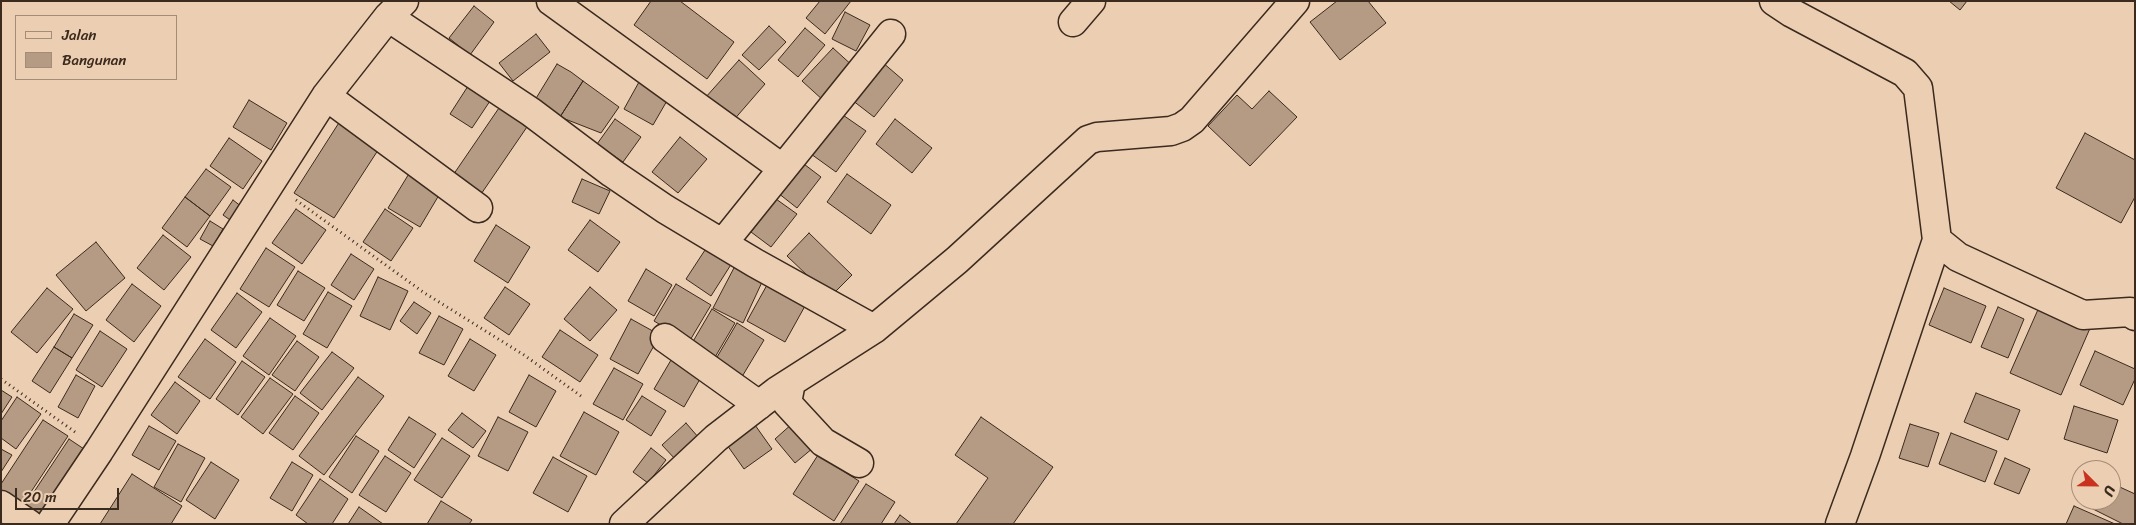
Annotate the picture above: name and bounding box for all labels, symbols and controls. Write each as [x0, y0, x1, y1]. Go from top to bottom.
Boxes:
legend [15, 15, 178, 80]
text: Jalan [62, 22, 96, 48]
text: Bangunan [62, 47, 126, 73]
north arrow [2071, 460, 2121, 510]
scale bar [18, 478, 121, 510]
text: U [2096, 482, 2123, 500]
text: 20 m [23, 484, 57, 510]

